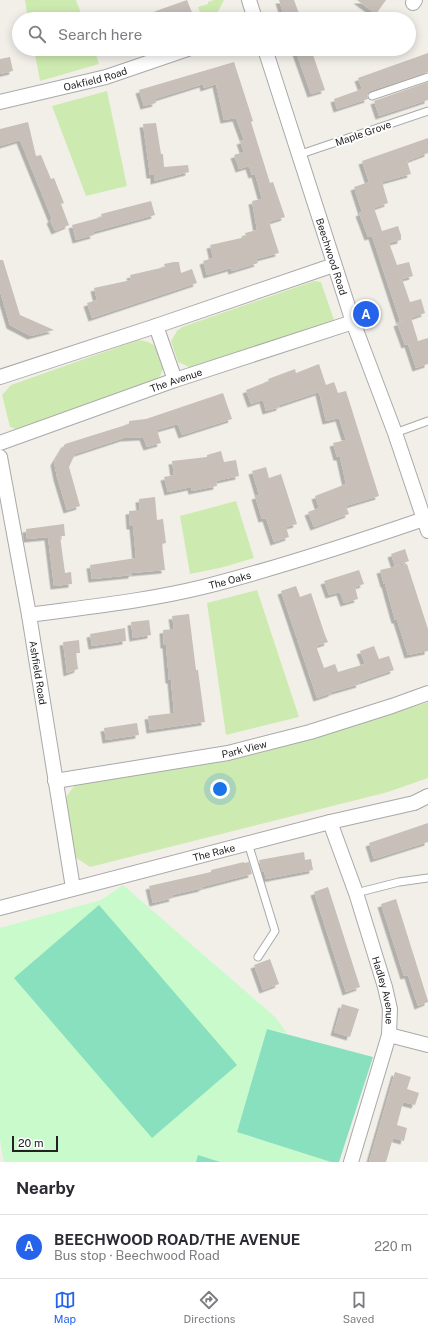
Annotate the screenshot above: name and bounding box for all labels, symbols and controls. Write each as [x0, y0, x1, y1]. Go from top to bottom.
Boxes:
search box [12, 12, 416, 56]
icon: search [26, 23, 48, 45]
text: Search here [58, 26, 142, 43]
street label: Oakfield Road [62, 64, 129, 93]
street label: Maple Grove [333, 118, 393, 148]
street label: Beechwood Road [314, 216, 350, 297]
pin: A [353, 299, 379, 329]
street label: The Avenue [148, 365, 204, 394]
street label: The Oaks [207, 568, 252, 591]
street label: Ashfield Road [27, 640, 49, 705]
street label: Park View [221, 737, 268, 760]
your location [210, 779, 230, 799]
street label: The Rake [192, 841, 237, 863]
street label: Hadley Avenue [370, 955, 396, 1025]
scale bar [12, 1134, 58, 1153]
text: 20 m [18, 1137, 43, 1149]
text: Nearby [16, 1178, 75, 1198]
text: BEECHWOOD ROAD/THE AVENUE [54, 1231, 300, 1248]
text: A [24, 1239, 34, 1254]
text: 220 m [374, 1239, 412, 1254]
text: Bus stop · Beechwood Road [54, 1248, 220, 1263]
tab: Map [54, 1289, 76, 1325]
tab: Directions [184, 1289, 235, 1325]
tab: Saved [343, 1289, 374, 1325]

